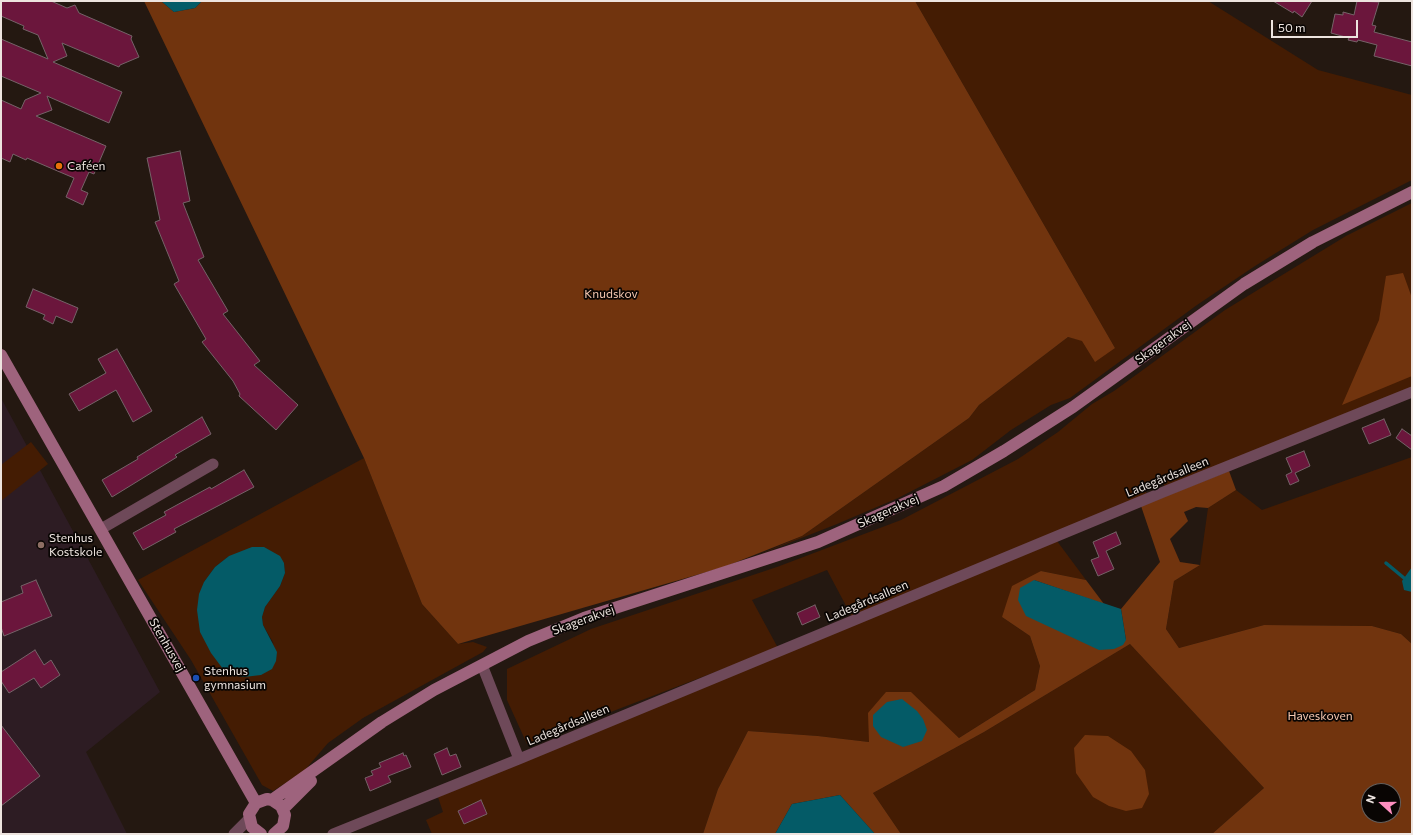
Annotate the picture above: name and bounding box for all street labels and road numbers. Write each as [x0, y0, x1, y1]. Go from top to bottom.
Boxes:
street label: Skagerakvej [1132, 317, 1194, 367]
street label: Ladegårdsalleen [1124, 454, 1210, 500]
street label: Skagerakvej [855, 491, 921, 531]
street label: Ladegårdsalleen [824, 577, 910, 625]
street label: Skagerakvej [550, 602, 616, 638]
street label: Stenhusvej [146, 616, 188, 674]
street label: Ladegårdsalleen [525, 701, 611, 749]

